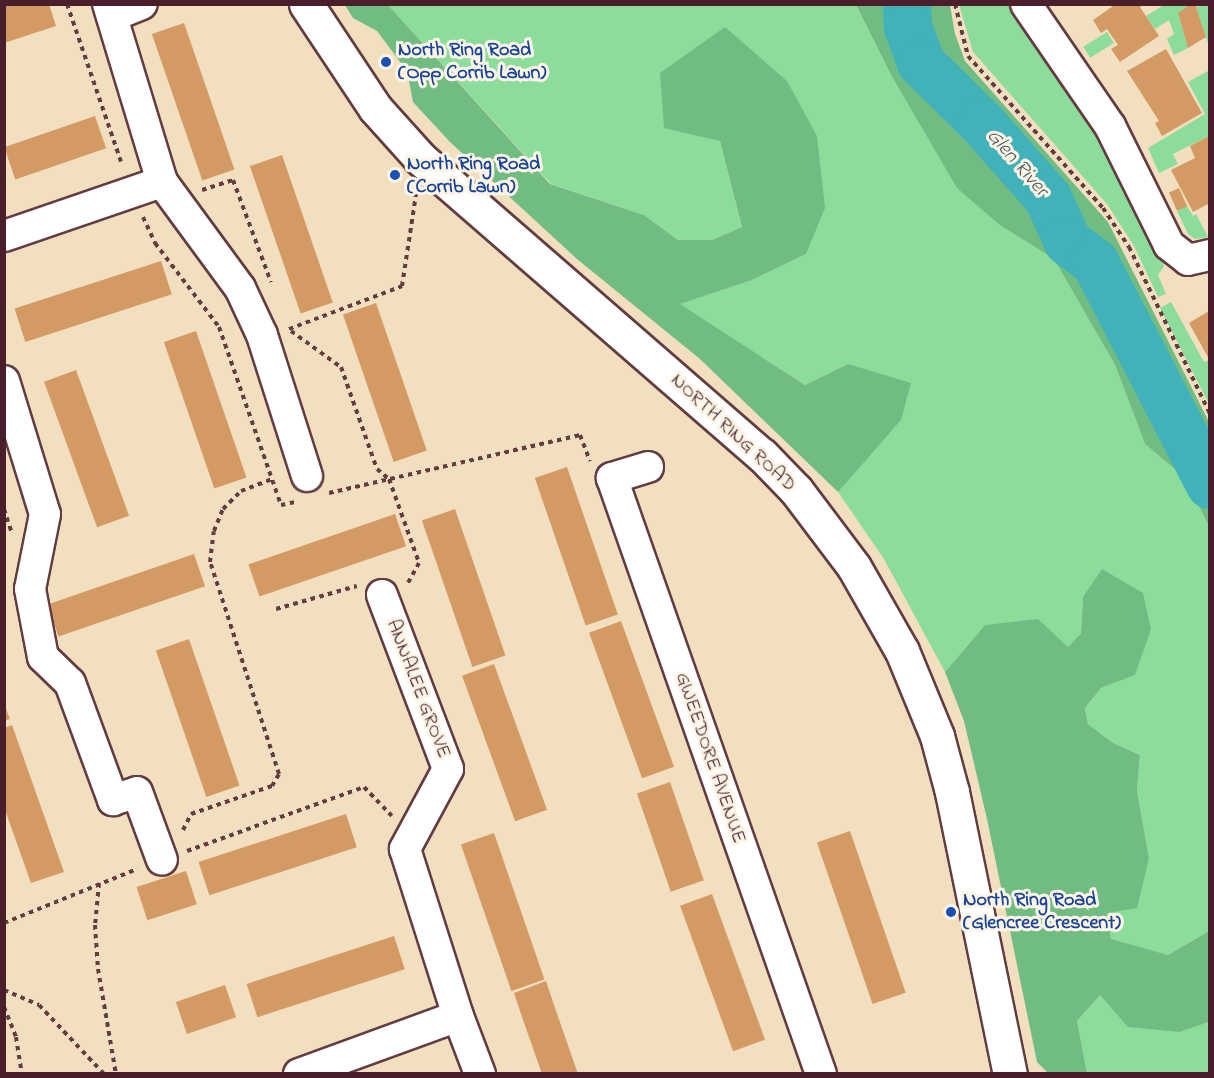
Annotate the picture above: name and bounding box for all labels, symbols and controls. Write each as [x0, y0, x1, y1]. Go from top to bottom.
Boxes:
place label: North Ring Road (Opp Corrib Lawn) [398, 39, 546, 86]
marker: North Ring Road (Opp Corrib Lawn) [379, 55, 393, 69]
water label: Glen River [981, 124, 1053, 202]
place label: North Ring Road (Corrib Lawn) [407, 152, 540, 199]
marker: North Ring Road (Corrib Lawn) [388, 168, 402, 182]
street label: NORTH RING ROAD [665, 369, 801, 497]
street label: ANNALEE GROVE [381, 616, 455, 762]
street label: GWEEDORE AVENUE [669, 669, 751, 847]
place label: North Ring Road (Glencree Crescent) [963, 888, 1121, 935]
marker: North Ring Road (Glencree Crescent) [944, 905, 958, 919]

